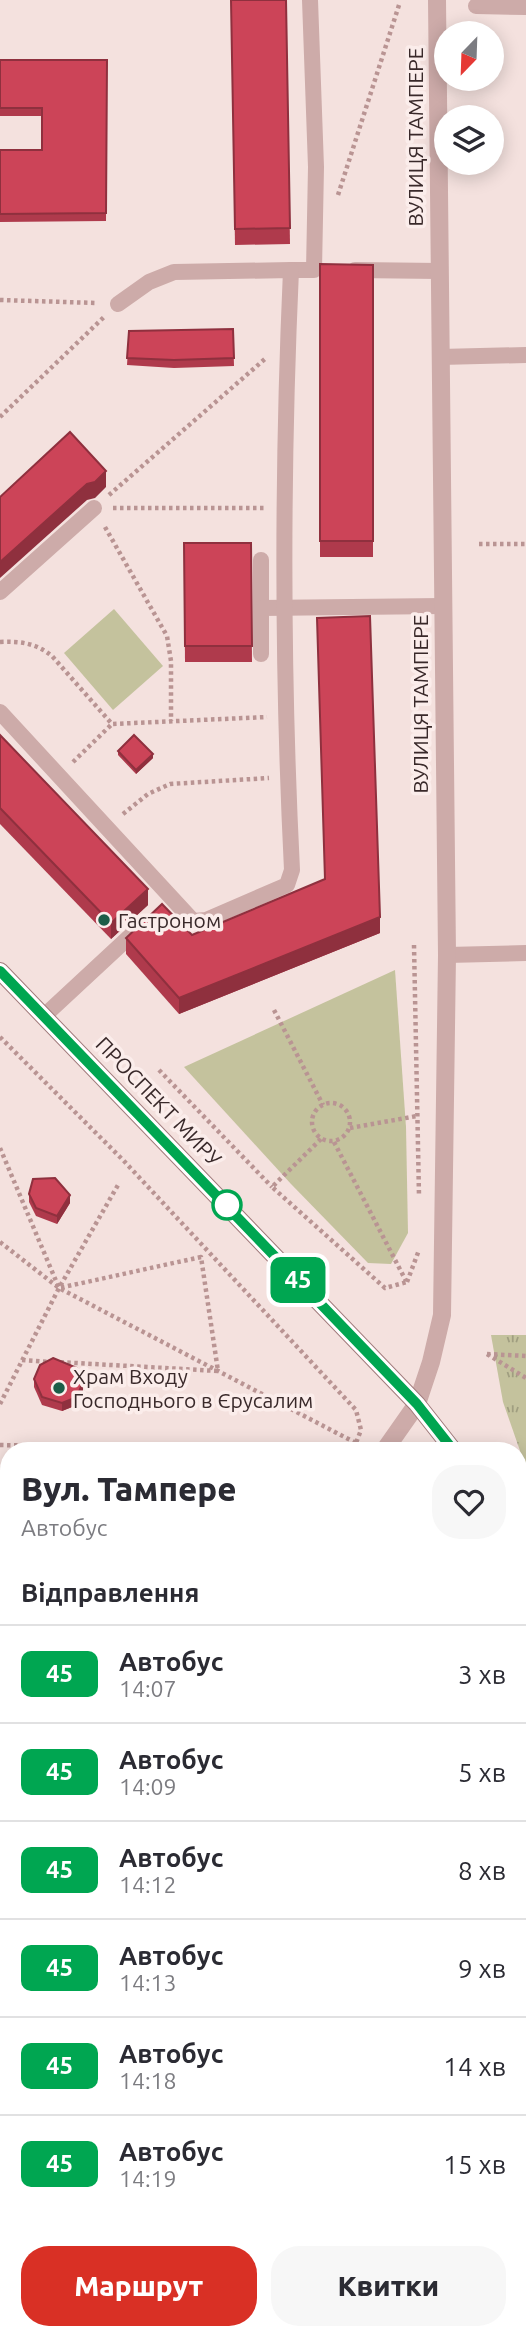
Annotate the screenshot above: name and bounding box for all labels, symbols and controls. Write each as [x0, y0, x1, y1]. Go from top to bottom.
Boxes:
north arrow [434, 21, 504, 91]
map controls [434, 21, 504, 175]
street label: ВУЛИЦЯ ТАМПЕРЕ [403, 47, 427, 227]
button: layers [434, 105, 504, 175]
street label: ВУЛИЦЯ ТАМПЕРЕ [408, 614, 432, 794]
place label: Гастроном [118, 908, 221, 932]
marker: Гастроном [96, 912, 112, 928]
street label: ПРОСПЕКТ МИРУ [91, 1032, 227, 1171]
unlabelled marker [212, 1190, 242, 1220]
line badge: 45 [266, 1257, 330, 1303]
text: 45 [284, 1266, 312, 1293]
place label: Храм Входу Господнього в Єрусалим [73, 1364, 313, 1412]
marker: Храм Входу Господнього в Єрусалим [51, 1380, 67, 1396]
button: heart [432, 1465, 506, 1539]
text: Вул. Тампере [21, 1470, 237, 1507]
text: Автобус [21, 1515, 108, 1540]
text: Відправлення [21, 1578, 199, 1607]
text: Автобус [119, 1647, 223, 1676]
text: 45 [46, 1660, 73, 1687]
text: 3 хв [458, 1660, 506, 1689]
text: 14:07 [119, 1676, 177, 1701]
text: Автобус [119, 1745, 223, 1774]
text: 45 [46, 1758, 73, 1785]
text: 5 хв [458, 1758, 506, 1787]
text: 14:09 [119, 1774, 177, 1799]
text: Автобус [119, 1843, 223, 1872]
text: 45 [46, 1856, 73, 1883]
text: 8 хв [458, 1856, 506, 1885]
text: 14:12 [119, 1872, 177, 1897]
text: Автобус [119, 1941, 223, 1970]
text: 45 [46, 1954, 73, 1981]
text: 9 хв [458, 1954, 506, 1983]
text: 14:13 [119, 1970, 177, 1995]
text: Автобус [119, 2039, 223, 2068]
text: 45 [46, 2052, 73, 2079]
text: 14 хв [443, 2052, 506, 2081]
text: 14:18 [119, 2068, 177, 2093]
text: Автобус [119, 2137, 223, 2166]
text: 45 [46, 2150, 73, 2177]
text: 15 хв [443, 2150, 506, 2179]
text: 14:19 [119, 2166, 177, 2191]
button: Маршрут [21, 2246, 257, 2326]
button: Квитки [271, 2246, 506, 2326]

